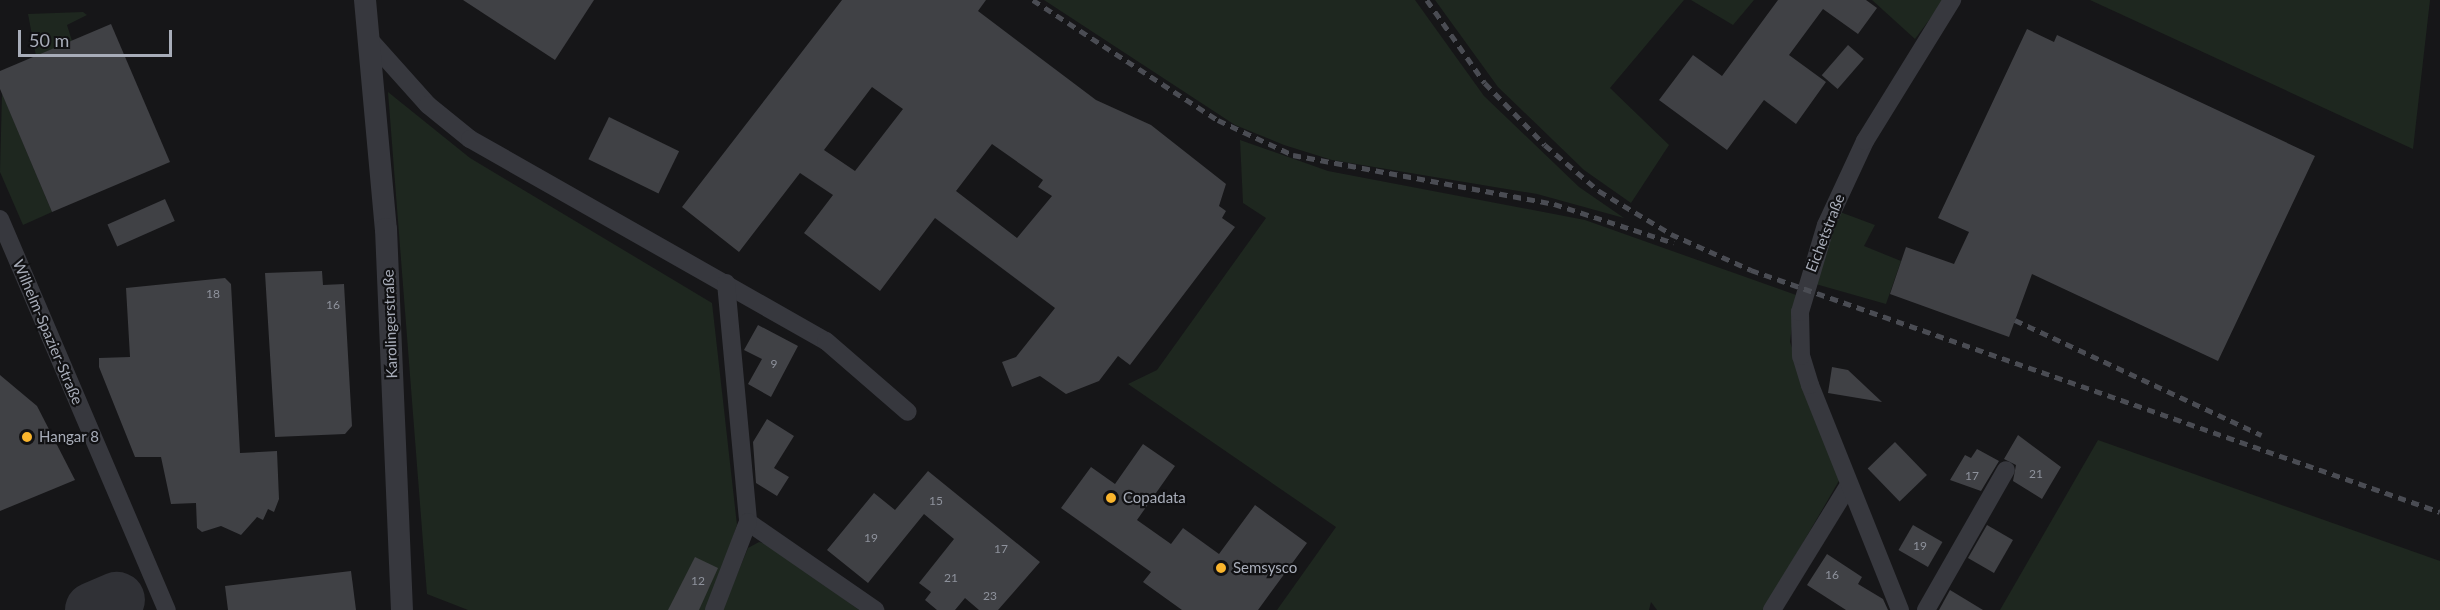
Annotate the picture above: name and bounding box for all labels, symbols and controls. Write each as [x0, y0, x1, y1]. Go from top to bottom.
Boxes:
scale bar [21, 18, 176, 56]
text: 50 m [29, 29, 69, 51]
street label: Eichetstraße [1802, 191, 1848, 275]
street label: Wilhelm-Spazier-Straße [9, 257, 87, 407]
street label: Karolingerstraße [379, 269, 401, 379]
house number: 18 [206, 287, 220, 301]
house number: 16 [326, 298, 340, 312]
house number: 9 [771, 357, 777, 371]
place label: Hangar 8 [39, 428, 99, 446]
marker: Hangar 8 [20, 430, 34, 444]
house number: 21 [2029, 467, 2043, 481]
house number: 17 [1965, 469, 1979, 483]
place label: Copadata [1123, 489, 1186, 507]
marker: Copadata [1104, 491, 1118, 505]
house number: 15 [929, 494, 943, 508]
house number: 19 [864, 531, 878, 545]
house number: 19 [1913, 539, 1927, 553]
house number: 17 [994, 542, 1008, 556]
place label: Semsysco [1233, 559, 1297, 577]
marker: Semsysco [1214, 561, 1228, 575]
house number: 16 [1825, 568, 1839, 582]
house number: 21 [944, 571, 958, 585]
house number: 12 [691, 574, 705, 588]
house number: 23 [983, 589, 997, 603]

